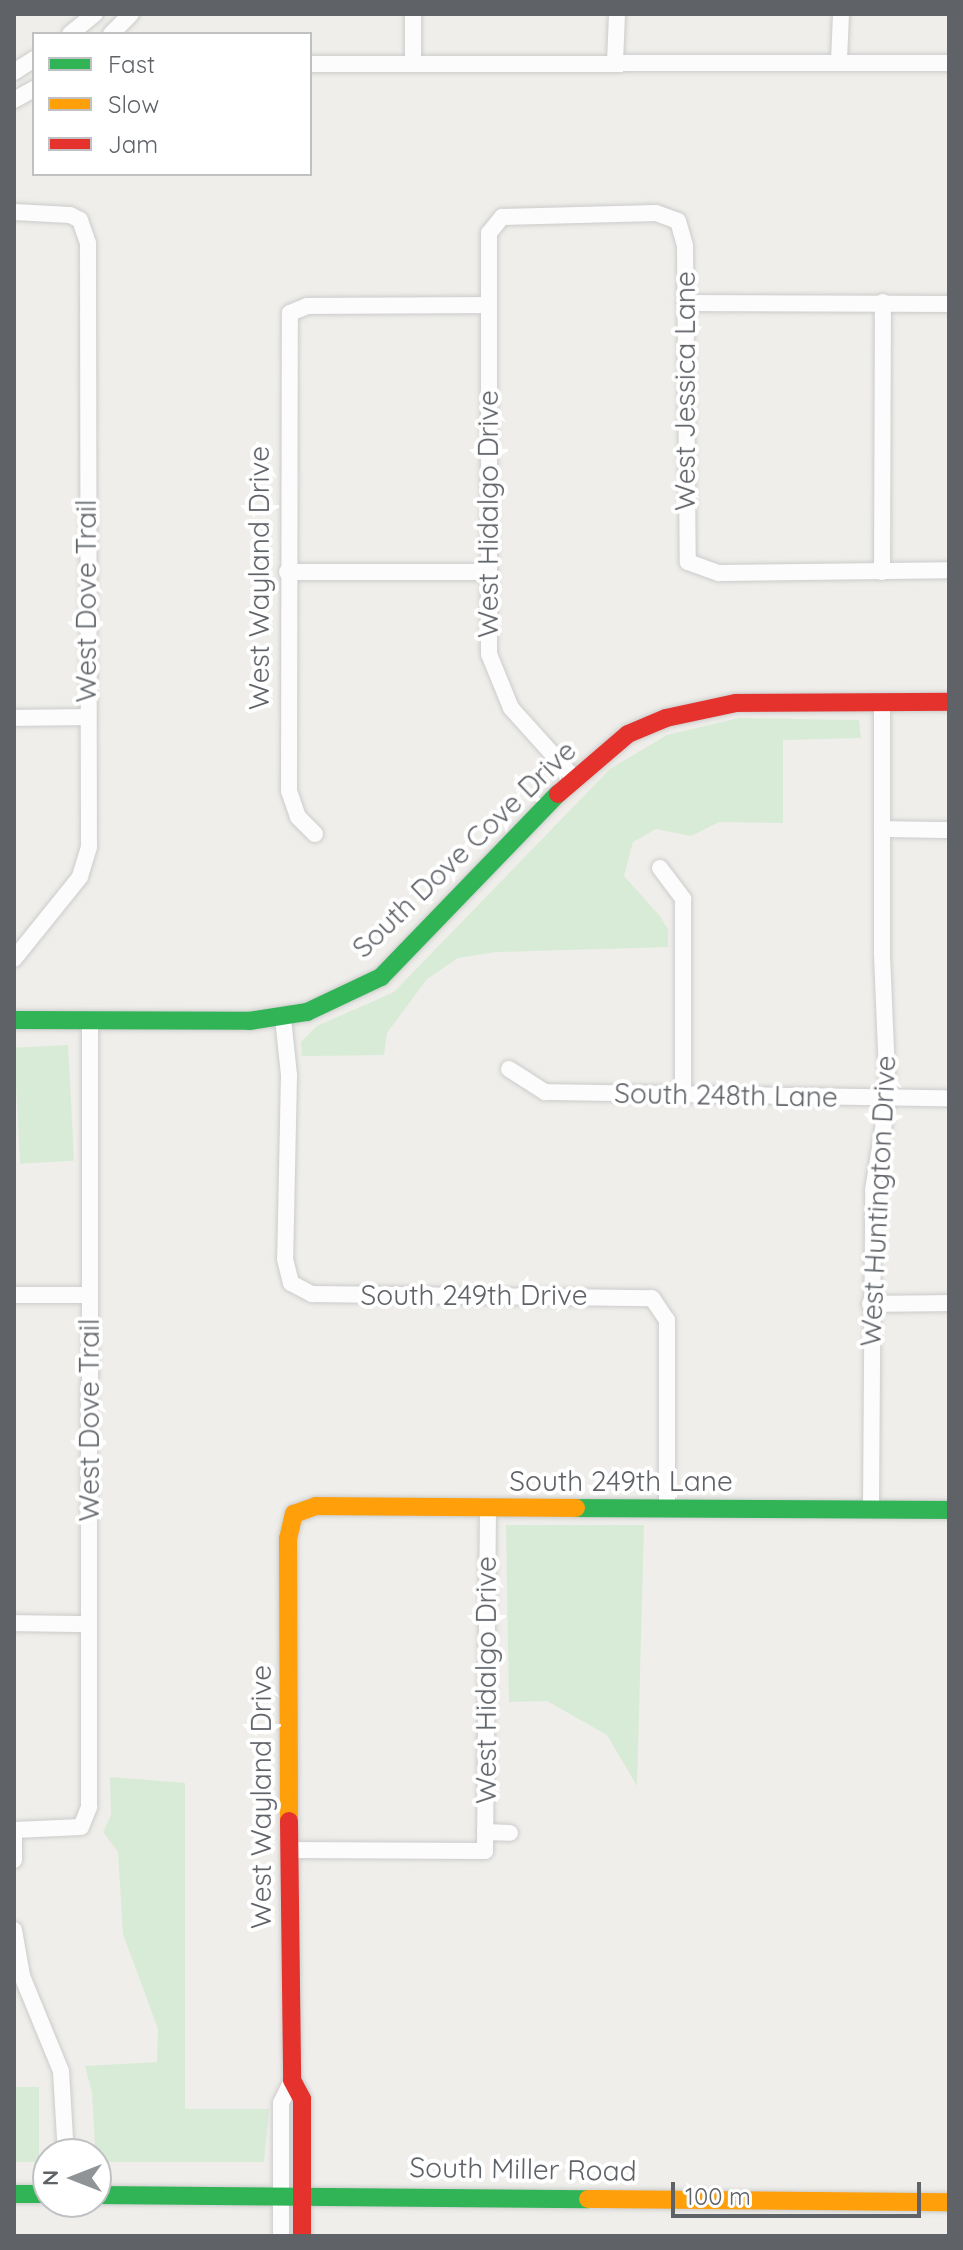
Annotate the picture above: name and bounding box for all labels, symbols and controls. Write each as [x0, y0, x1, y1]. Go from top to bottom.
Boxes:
legend [32, 32, 312, 176]
text: Fast [108, 49, 155, 79]
text: Slow [108, 89, 159, 119]
text: Jam [108, 129, 158, 159]
street label: West Jessica Lane [668, 271, 702, 511]
street label: West Hidalgo Drive [471, 390, 505, 638]
street label: West Wayland Drive [242, 446, 276, 710]
street label: West Dove Trail [69, 499, 103, 703]
street label: South Dove Cove Drive [345, 734, 583, 964]
street label: West Huntington Drive [854, 1055, 902, 1347]
street label: South 248th Lane [614, 1076, 838, 1114]
street label: South 249th Drive [361, 1278, 587, 1312]
street label: West Dove Trail [72, 1318, 106, 1522]
street label: South 249th Lane [509, 1464, 733, 1498]
street label: West Hidalgo Drive [469, 1556, 503, 1804]
street label: West Wayland Drive [244, 1665, 278, 1929]
north arrow [32, 2138, 112, 2218]
street label: South Miller Road [409, 2150, 637, 2188]
scale bar [675, 2166, 925, 2216]
text: N [36, 2170, 64, 2186]
text: 100 m [685, 2181, 751, 2211]

